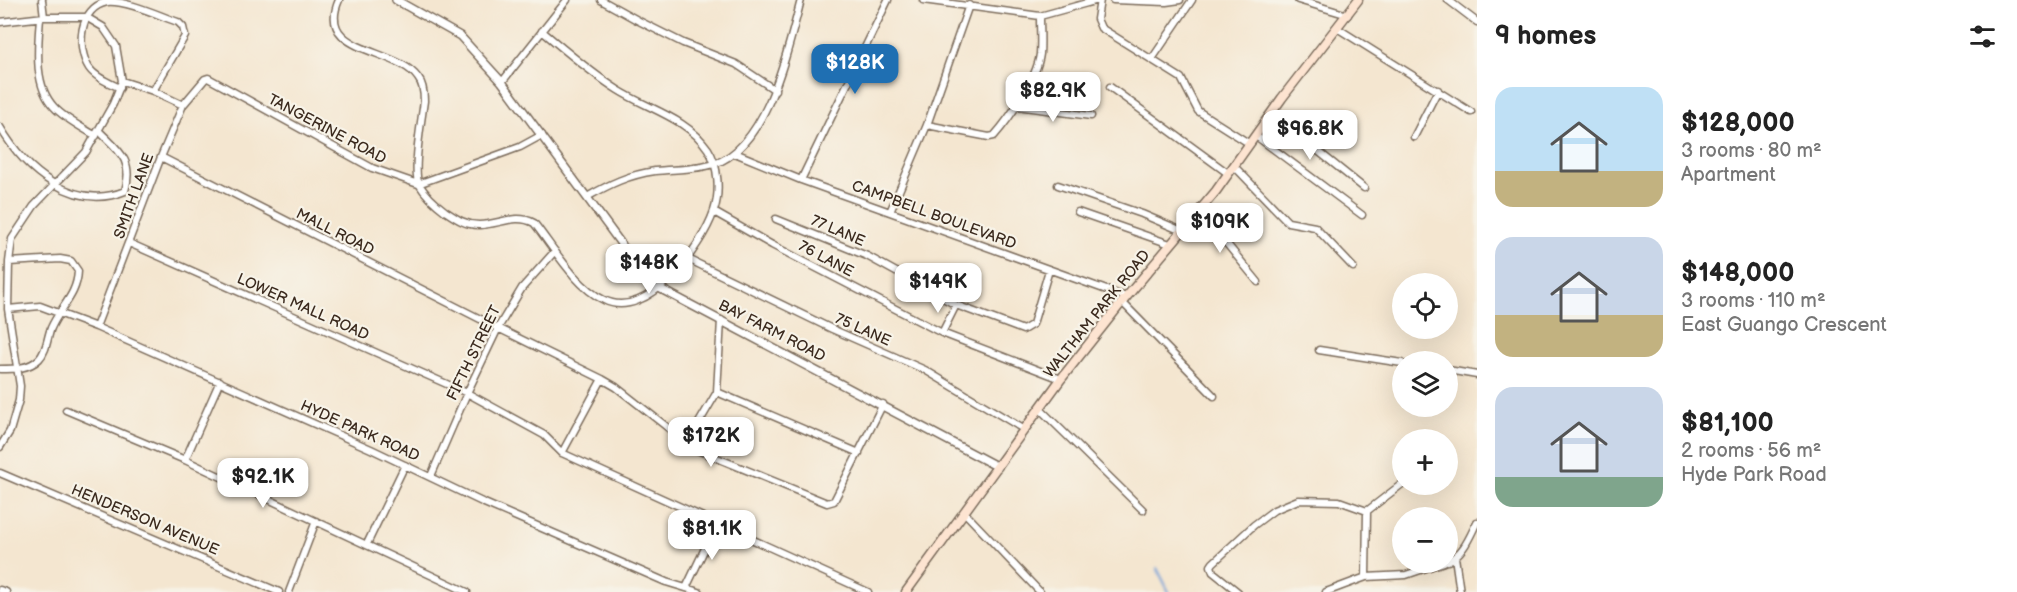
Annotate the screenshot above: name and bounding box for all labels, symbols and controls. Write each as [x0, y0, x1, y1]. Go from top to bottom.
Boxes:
icon: filters [1966, 20, 1999, 53]
text: 9 homes [1495, 21, 1596, 52]
pin: $128K [813, 44, 897, 95]
text: $128K [825, 51, 885, 75]
pin: $82.9K [1004, 72, 1102, 123]
text: $82.9K [1020, 79, 1086, 103]
street label: TANGERINE ROAD [265, 90, 389, 168]
text: $128,000 [1681, 108, 1795, 139]
pin: $96.8K [1261, 110, 1359, 161]
icon: home [1543, 111, 1615, 183]
text: $96.8K [1276, 117, 1344, 141]
text: 3 rooms · 80 m² [1681, 139, 1822, 163]
street label: SMITH LANE [110, 151, 158, 241]
text: Apartment [1681, 163, 1776, 187]
street label: CAMPBELL BOULEVARD [849, 176, 1019, 254]
pin: $109K [1178, 203, 1262, 254]
street label: MALL ROAD [293, 204, 377, 260]
text: $109K [1190, 210, 1250, 234]
street label: 77 LANE [808, 211, 868, 251]
street label: 76 LANE [795, 237, 857, 281]
pin: $148K [607, 244, 691, 295]
street label: WALTHAM PARK ROAD [1040, 246, 1154, 382]
text: $148K [620, 251, 679, 275]
text: $148,000 [1681, 258, 1794, 289]
icon: home [1543, 261, 1615, 333]
pin: $149K [896, 263, 980, 314]
street label: LOWER MALL ROAD [234, 269, 372, 345]
text: $149K [909, 270, 967, 294]
map controls [1392, 273, 1458, 573]
button: locate [1392, 273, 1458, 339]
text: 3 rooms · 110 m² [1681, 289, 1826, 313]
street label: BAY FARM ROAD [715, 296, 829, 366]
street label: FIFTH STREET [443, 302, 505, 404]
street label: 75 LANE [832, 309, 894, 351]
text: East Guango Crescent [1681, 313, 1887, 337]
button: layers [1392, 351, 1458, 417]
street label: HYDE PARK ROAD [298, 396, 423, 466]
text: $81,100 [1681, 408, 1774, 439]
icon: home [1543, 411, 1615, 483]
pin: $172K [669, 417, 753, 468]
text: $172K [682, 424, 740, 448]
button: + [1392, 429, 1458, 495]
text: 2 rooms · 56 m² [1681, 439, 1821, 463]
pin: $92.1K [214, 458, 312, 509]
text: Hyde Park Road [1681, 463, 1827, 487]
text: $92.1K [231, 465, 295, 489]
street label: HENDERSON AVENUE [68, 480, 222, 560]
button: − [1392, 507, 1458, 573]
pin: $81.1K [663, 510, 761, 561]
text: $81.1K [682, 517, 742, 541]

